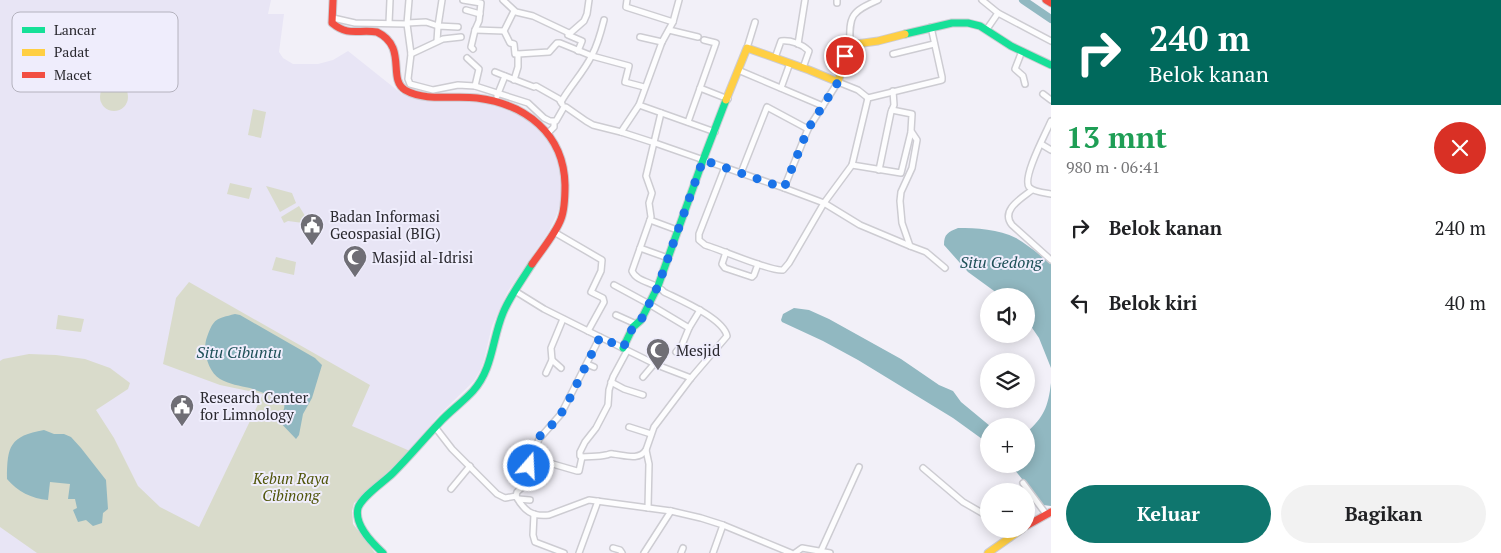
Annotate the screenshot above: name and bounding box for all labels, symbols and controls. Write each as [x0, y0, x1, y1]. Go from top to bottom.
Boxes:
legend [12, 12, 178, 92]
text: 240 m [1149, 15, 1250, 61]
text: Lancar [54, 20, 97, 39]
icon: right [1066, 20, 1131, 85]
pin [824, 35, 866, 77]
text: Padat [54, 42, 90, 61]
icon: arrive [831, 42, 859, 70]
text: Belok kanan [1149, 59, 1269, 88]
text: Macet [54, 65, 93, 84]
text: 13 mnt [1066, 117, 1167, 157]
button: close [1434, 122, 1486, 174]
text: 980 m · 06:41 [1066, 156, 1160, 178]
place label: Badan Informasi Geospasial (BIG) [330, 206, 441, 243]
public building icon: Badan Informasi Geospasial (BIG) [299, 212, 325, 246]
icon: right [1066, 214, 1094, 242]
text: Belok kanan [1109, 215, 1222, 240]
text: 240 m [1435, 215, 1486, 240]
mosque icon: Masjid al-Idrisi [342, 244, 368, 278]
place label: Masjid al-Idrisi [372, 247, 473, 267]
water label: Situ Gedong [960, 251, 1043, 273]
map controls [980, 288, 1035, 538]
button: sound [980, 288, 1035, 343]
icon: left [1066, 289, 1094, 317]
text: Belok kiri [1109, 290, 1197, 315]
text: 40 m [1445, 290, 1486, 315]
mosque icon: Mesjid [645, 337, 671, 371]
place label: Mesjid [676, 340, 720, 360]
water label: Situ Cibuntu [196, 341, 282, 363]
button: layers [980, 353, 1035, 408]
place label: Research Center for Limnology [200, 387, 308, 424]
public building icon: Research Center for Limnology [169, 393, 195, 427]
button: + [980, 418, 1035, 473]
position arrow [502, 439, 554, 491]
park label: Kebun Raya Cibinong [252, 468, 329, 505]
button: − [980, 483, 1035, 538]
button: Keluar [1066, 485, 1271, 543]
button: Bagikan [1281, 485, 1486, 543]

